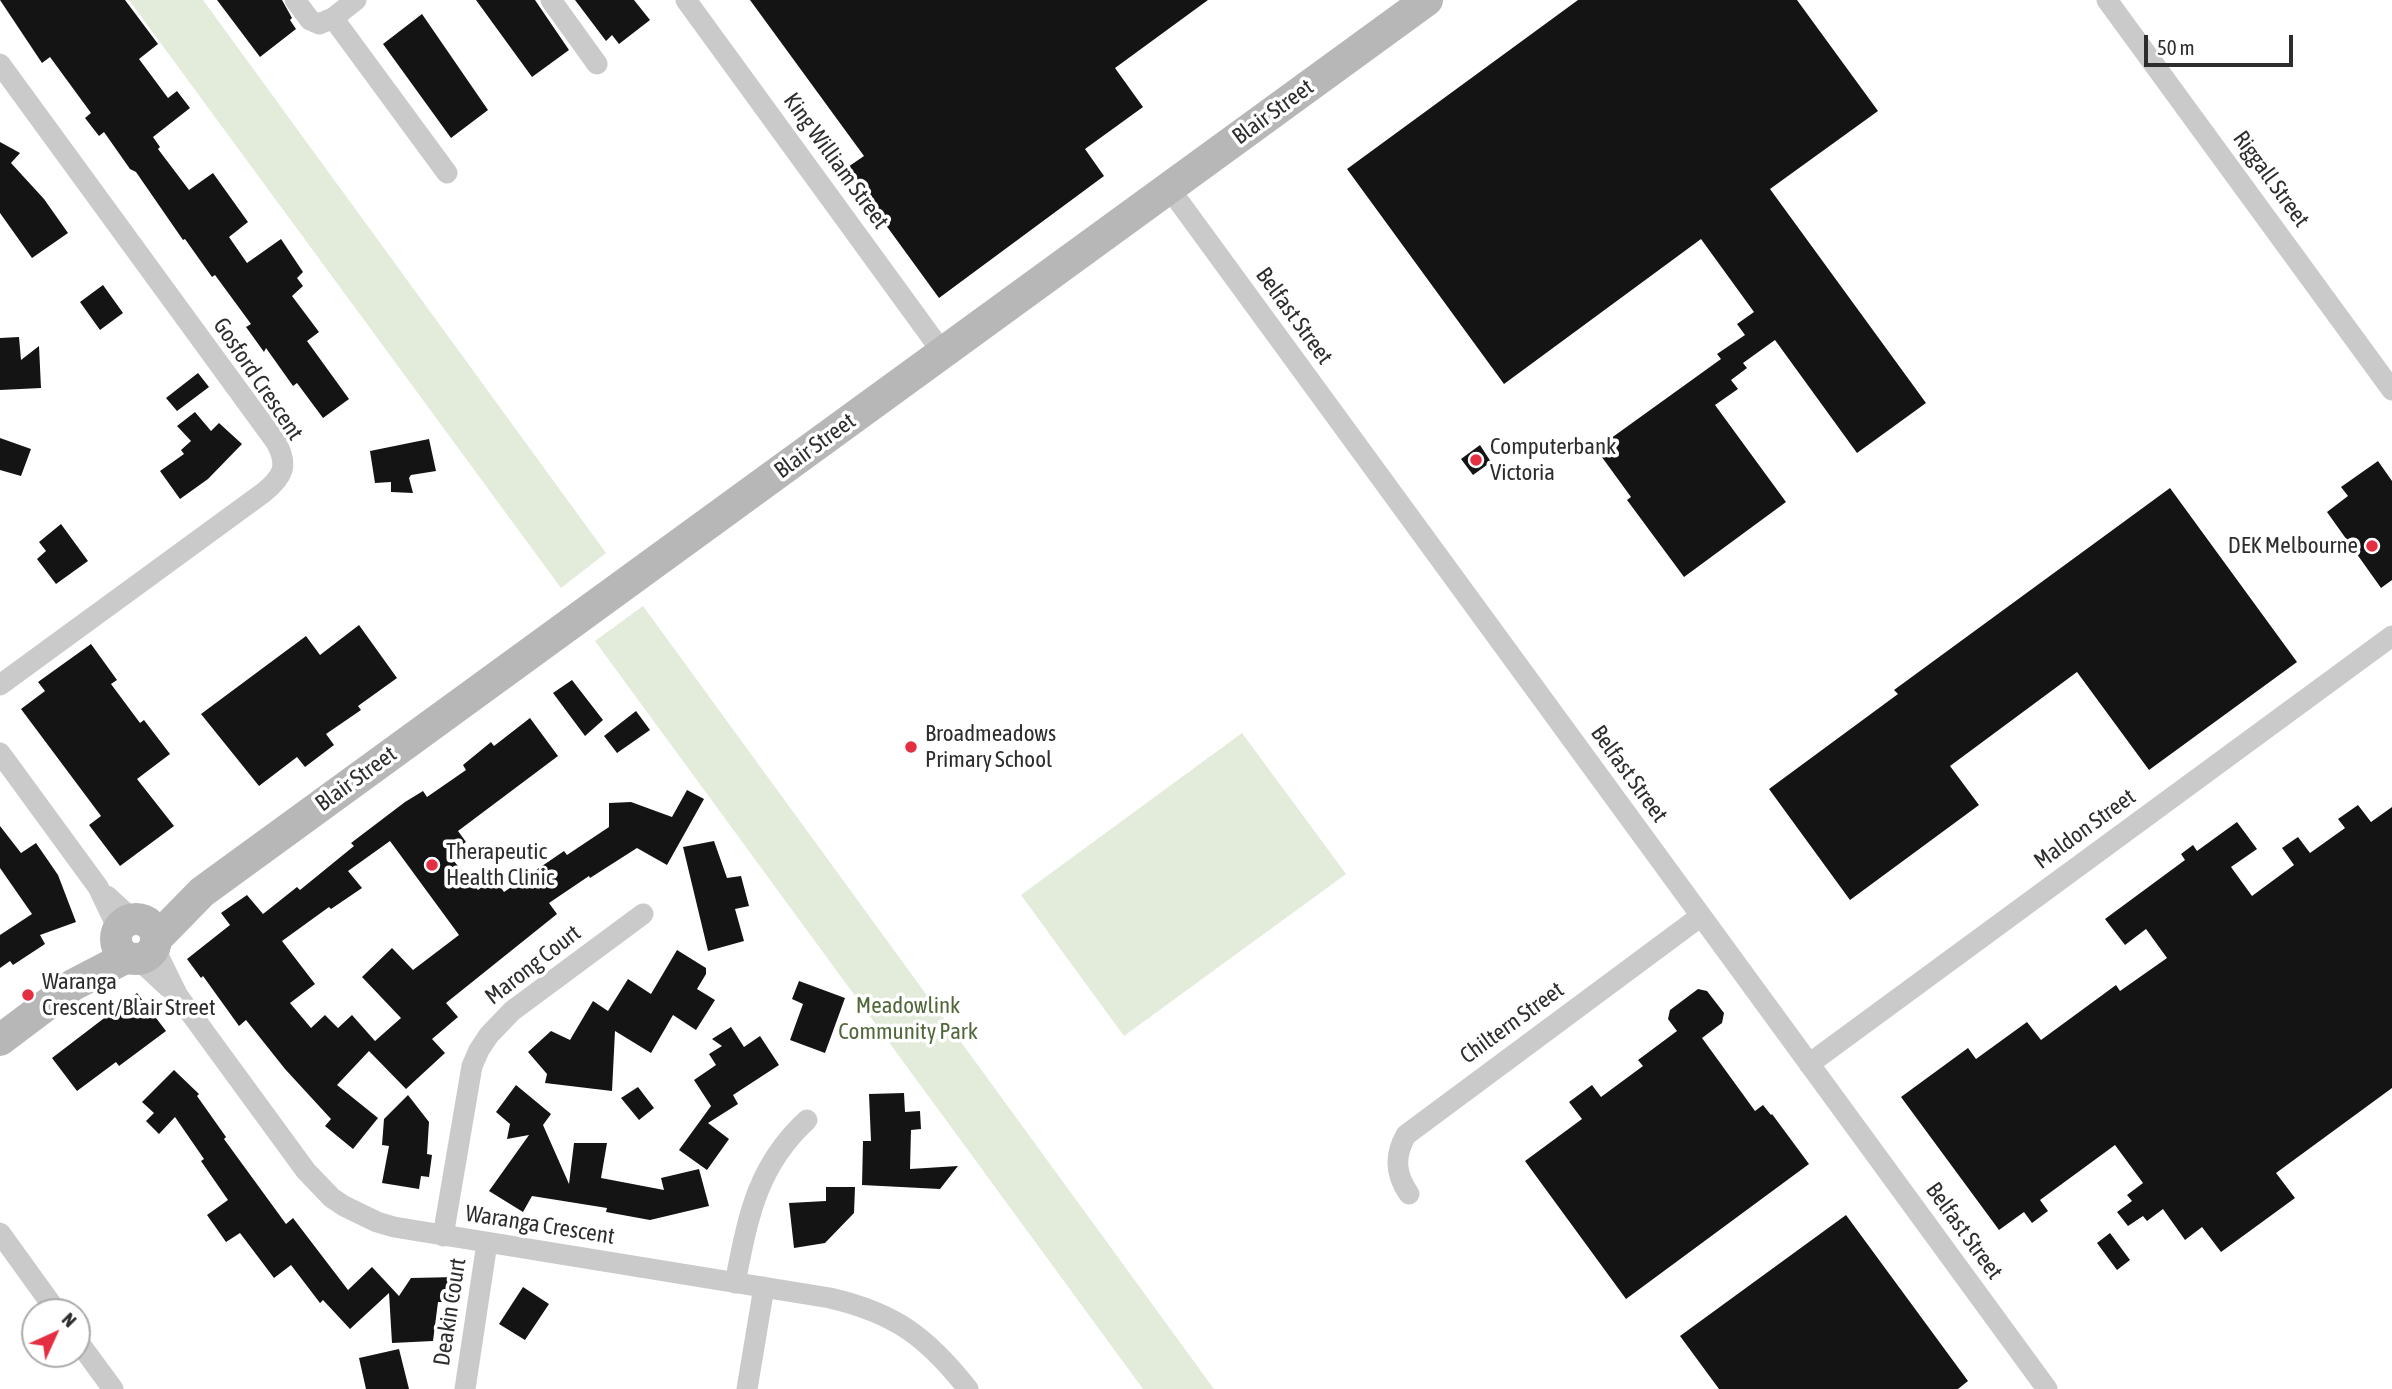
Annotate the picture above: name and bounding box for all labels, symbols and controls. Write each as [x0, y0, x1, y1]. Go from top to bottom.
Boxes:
scale bar [2147, 21, 2296, 65]
text: 50 m [2157, 35, 2195, 59]
street label: Blair Street [1227, 73, 1319, 151]
street label: King William Street [777, 88, 895, 234]
street label: Riggall Street [2227, 126, 2315, 232]
street label: Belfast Street [1250, 262, 1338, 370]
street label: Gosford Crescent [207, 313, 309, 445]
street label: Blair Street [769, 407, 861, 485]
place label: Computerbank Victoria [1490, 433, 1616, 487]
marker: Computerbank Victoria [1468, 452, 1484, 468]
place label: DEK Melbourne [2228, 532, 2358, 560]
marker: DEK Melbourne [2364, 538, 2380, 554]
place label: Broadmeadows Primary School [925, 720, 1056, 774]
street label: Belfast Street [1585, 720, 1673, 828]
marker: Broadmeadows Primary School [903, 739, 919, 755]
street label: Blair Street [310, 740, 402, 818]
street label: Maldon Street [2029, 783, 2141, 875]
place label: Therapeutic Health Clinic [446, 838, 554, 892]
marker: Therapeutic Health Clinic [424, 857, 440, 873]
street label: Marong Court [480, 919, 586, 1011]
place label: Waranga Crescent/Blair Street [42, 968, 216, 1022]
street label: Chiltern Street [1455, 976, 1569, 1070]
marker: Waranga Crescent/Blair Street [20, 987, 36, 1003]
park label: Meadowlink Community Park [838, 992, 978, 1046]
street label: Belfast Street [1920, 1177, 2008, 1285]
street label: Waranga Crescent [463, 1200, 617, 1250]
street label: Deakin Court [428, 1256, 472, 1368]
north arrow [21, 1298, 91, 1368]
text: N [58, 1308, 81, 1331]

